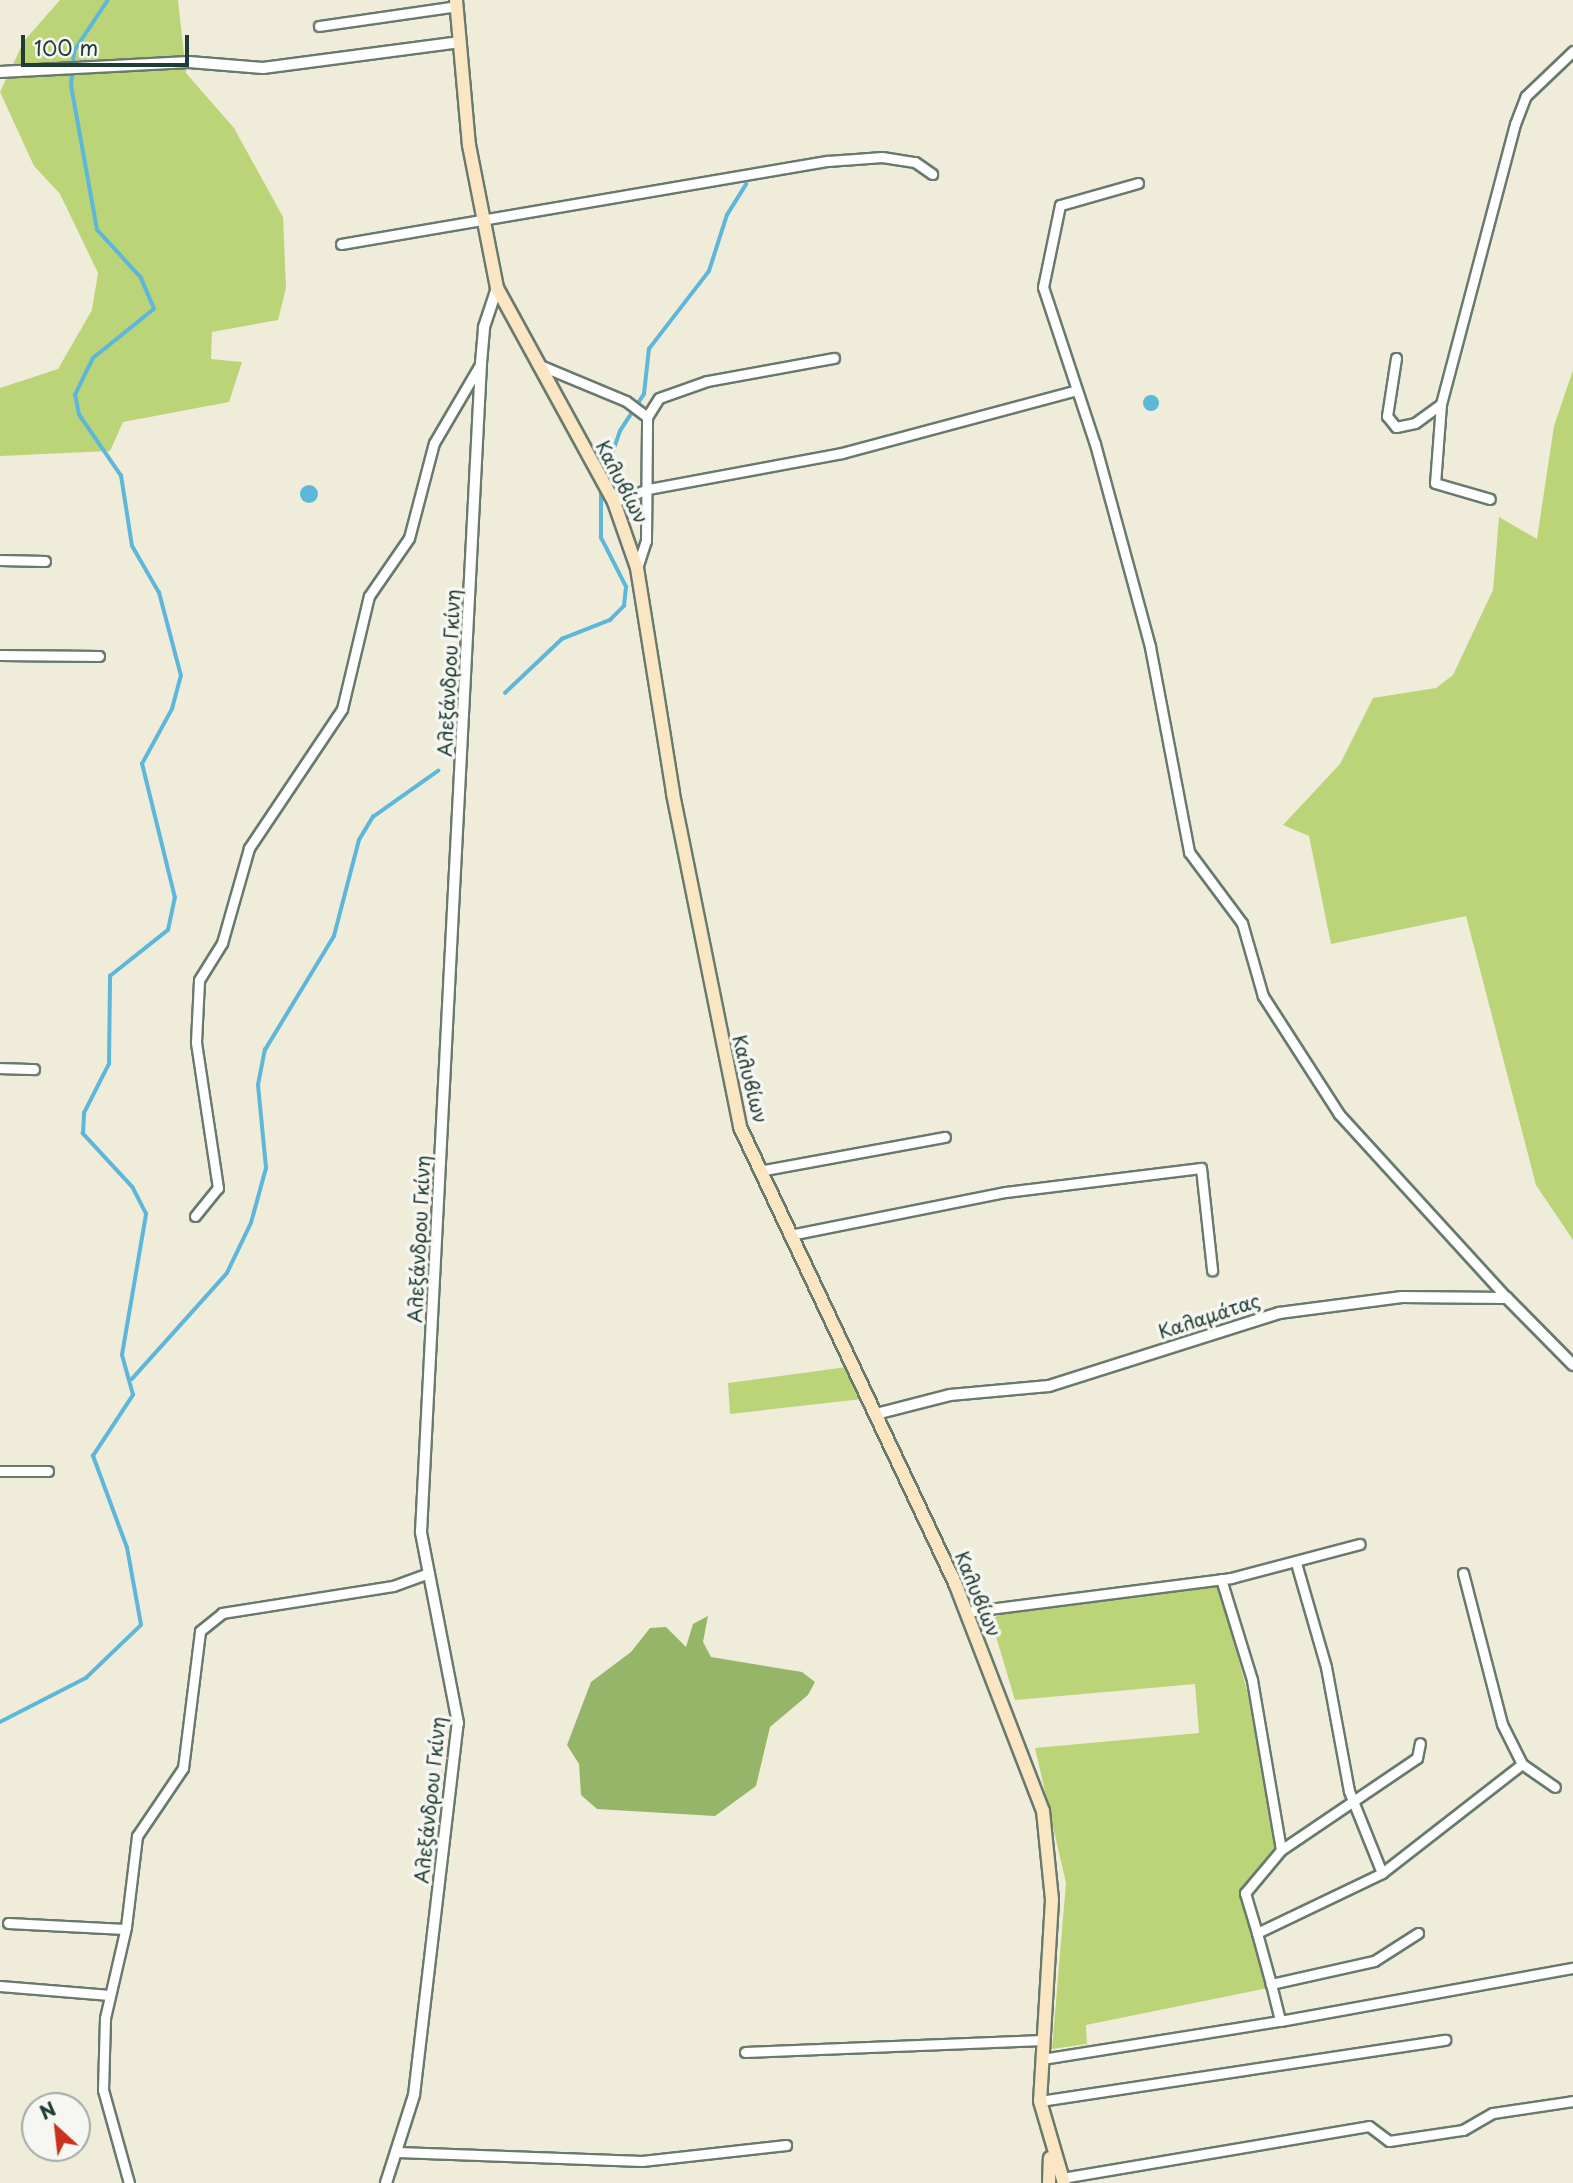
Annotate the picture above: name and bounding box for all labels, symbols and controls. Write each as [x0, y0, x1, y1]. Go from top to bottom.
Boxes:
scale bar [24, 21, 192, 65]
text: 100 m [34, 31, 98, 63]
street label: Καλυβίων [591, 437, 653, 527]
street label: Αλεξάνδρου Γκίνη [433, 589, 465, 757]
street label: Καλυβίων [728, 1032, 772, 1126]
street label: Αλεξάνδρου Γκίνη [403, 1155, 435, 1323]
street label: Καλαμάτας [1155, 1289, 1263, 1343]
street label: Καλυβίων [951, 1548, 1005, 1640]
street label: Αλεξάνδρου Γκίνη [410, 1715, 450, 1885]
north arrow [21, 2092, 91, 2162]
text: N [34, 2094, 60, 2126]

